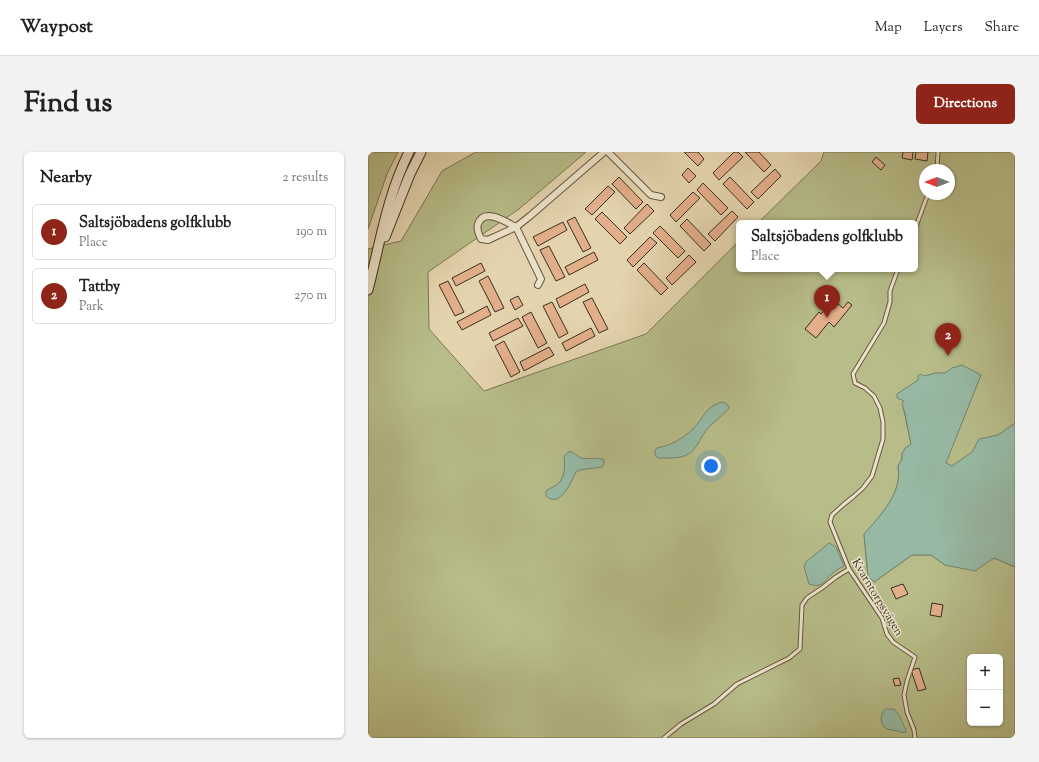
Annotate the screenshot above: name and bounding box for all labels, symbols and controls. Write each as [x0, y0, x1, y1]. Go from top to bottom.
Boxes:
text: Waypost [20, 14, 93, 41]
text: Map [875, 18, 902, 38]
text: Layers [924, 18, 962, 38]
text: Share [984, 18, 1019, 38]
text: Find us [24, 84, 112, 124]
button: Directions [916, 84, 1015, 124]
north arrow [919, 164, 955, 200]
text: Nearby [40, 166, 92, 190]
text: 2 results [283, 169, 328, 187]
text: Saltsjöbadens golfklubb [79, 213, 231, 234]
popup [736, 220, 918, 272]
text: 1 [52, 223, 56, 241]
text: 190 m [296, 223, 327, 241]
text: Saltsjöbadens golfklubb [751, 227, 903, 248]
text: Place [79, 234, 108, 252]
text: Place [751, 248, 780, 266]
text: Tattby [79, 277, 120, 298]
pin: 1 [814, 285, 840, 318]
text: 2 [51, 287, 57, 305]
text: 270 m [294, 287, 327, 305]
text: Park [79, 298, 104, 316]
pin: 2 [935, 323, 961, 356]
your location [701, 456, 721, 476]
street label: Kvarntorpsvägen [847, 555, 907, 640]
map controls [967, 654, 1003, 726]
button: + [967, 654, 1003, 690]
button: − [967, 690, 1003, 726]

